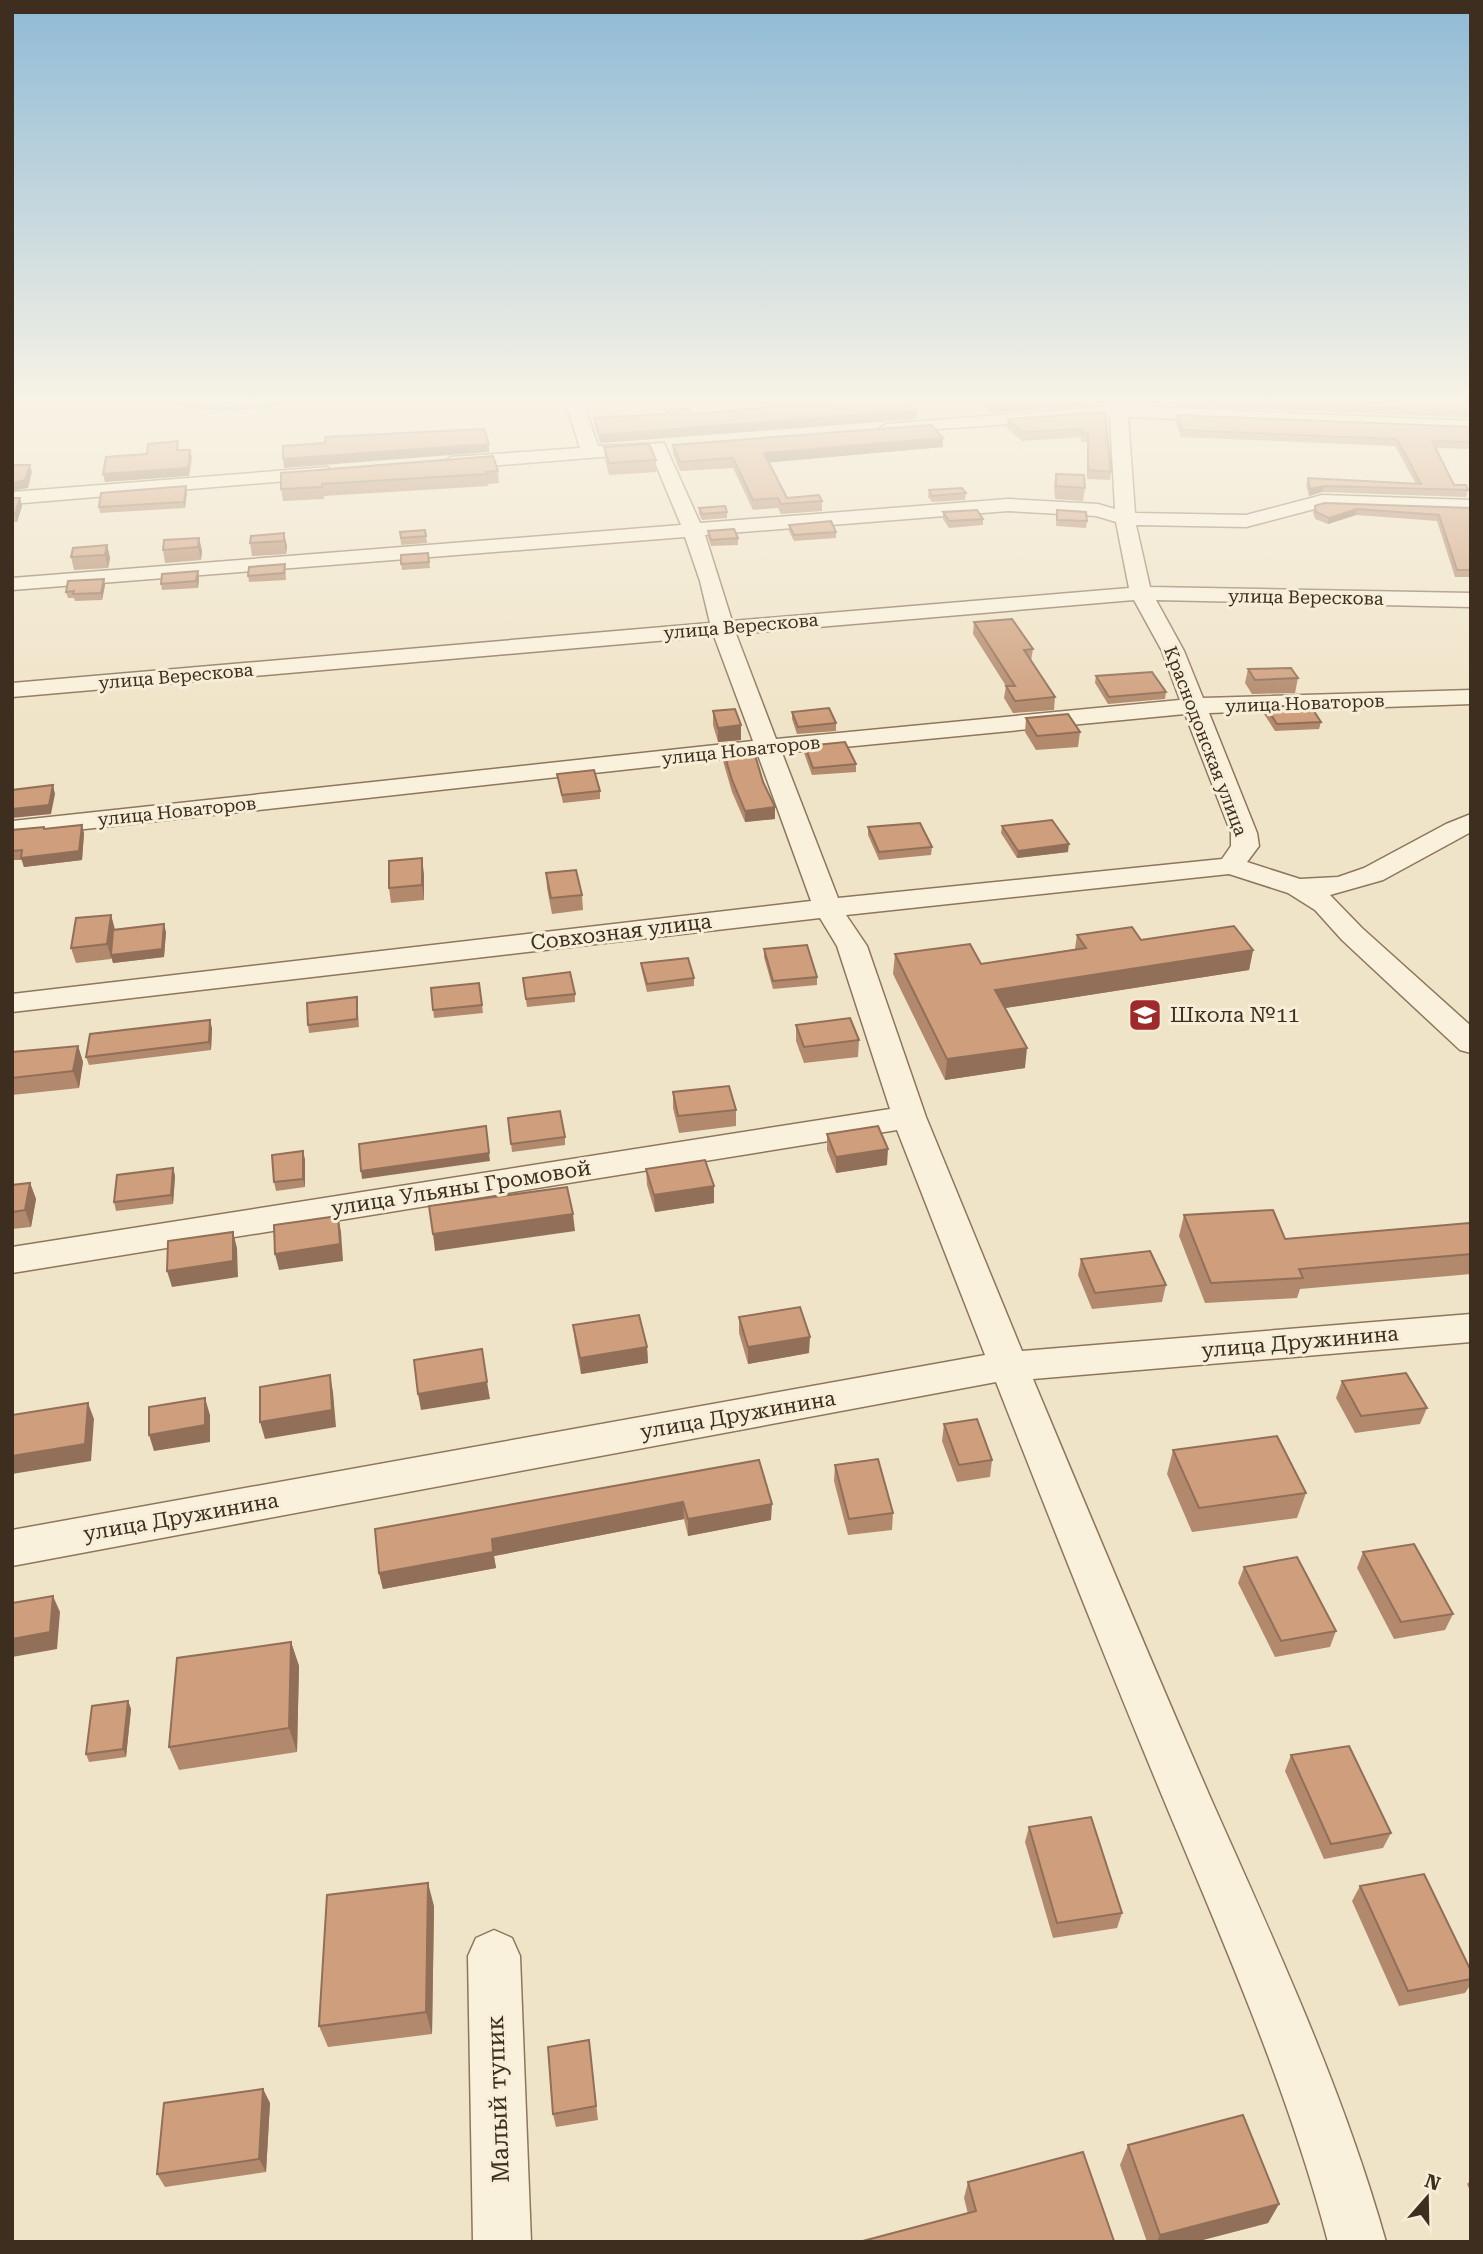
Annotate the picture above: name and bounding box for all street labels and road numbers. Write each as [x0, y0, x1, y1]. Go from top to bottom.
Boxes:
street label: улица Верескова [1228, 585, 1384, 609]
street label: улица Верескова [663, 609, 819, 643]
street label: Краснодонская улица [1160, 643, 1252, 839]
street label: улица Верескова [98, 659, 254, 693]
street label: улица Новаторов [1225, 690, 1385, 716]
street label: улица Новаторов [661, 731, 821, 769]
street label: улица Новаторов [97, 792, 257, 830]
street label: Совхозная улица [529, 909, 714, 955]
street label: улица Ульяны Громовой [329, 1156, 593, 1220]
street label: улица Дружинина [1200, 1321, 1400, 1363]
street label: улица Дружинина [639, 1386, 838, 1444]
street label: улица Дружинина [82, 1488, 281, 1546]
street label: Малый тупик [481, 2015, 515, 2183]

